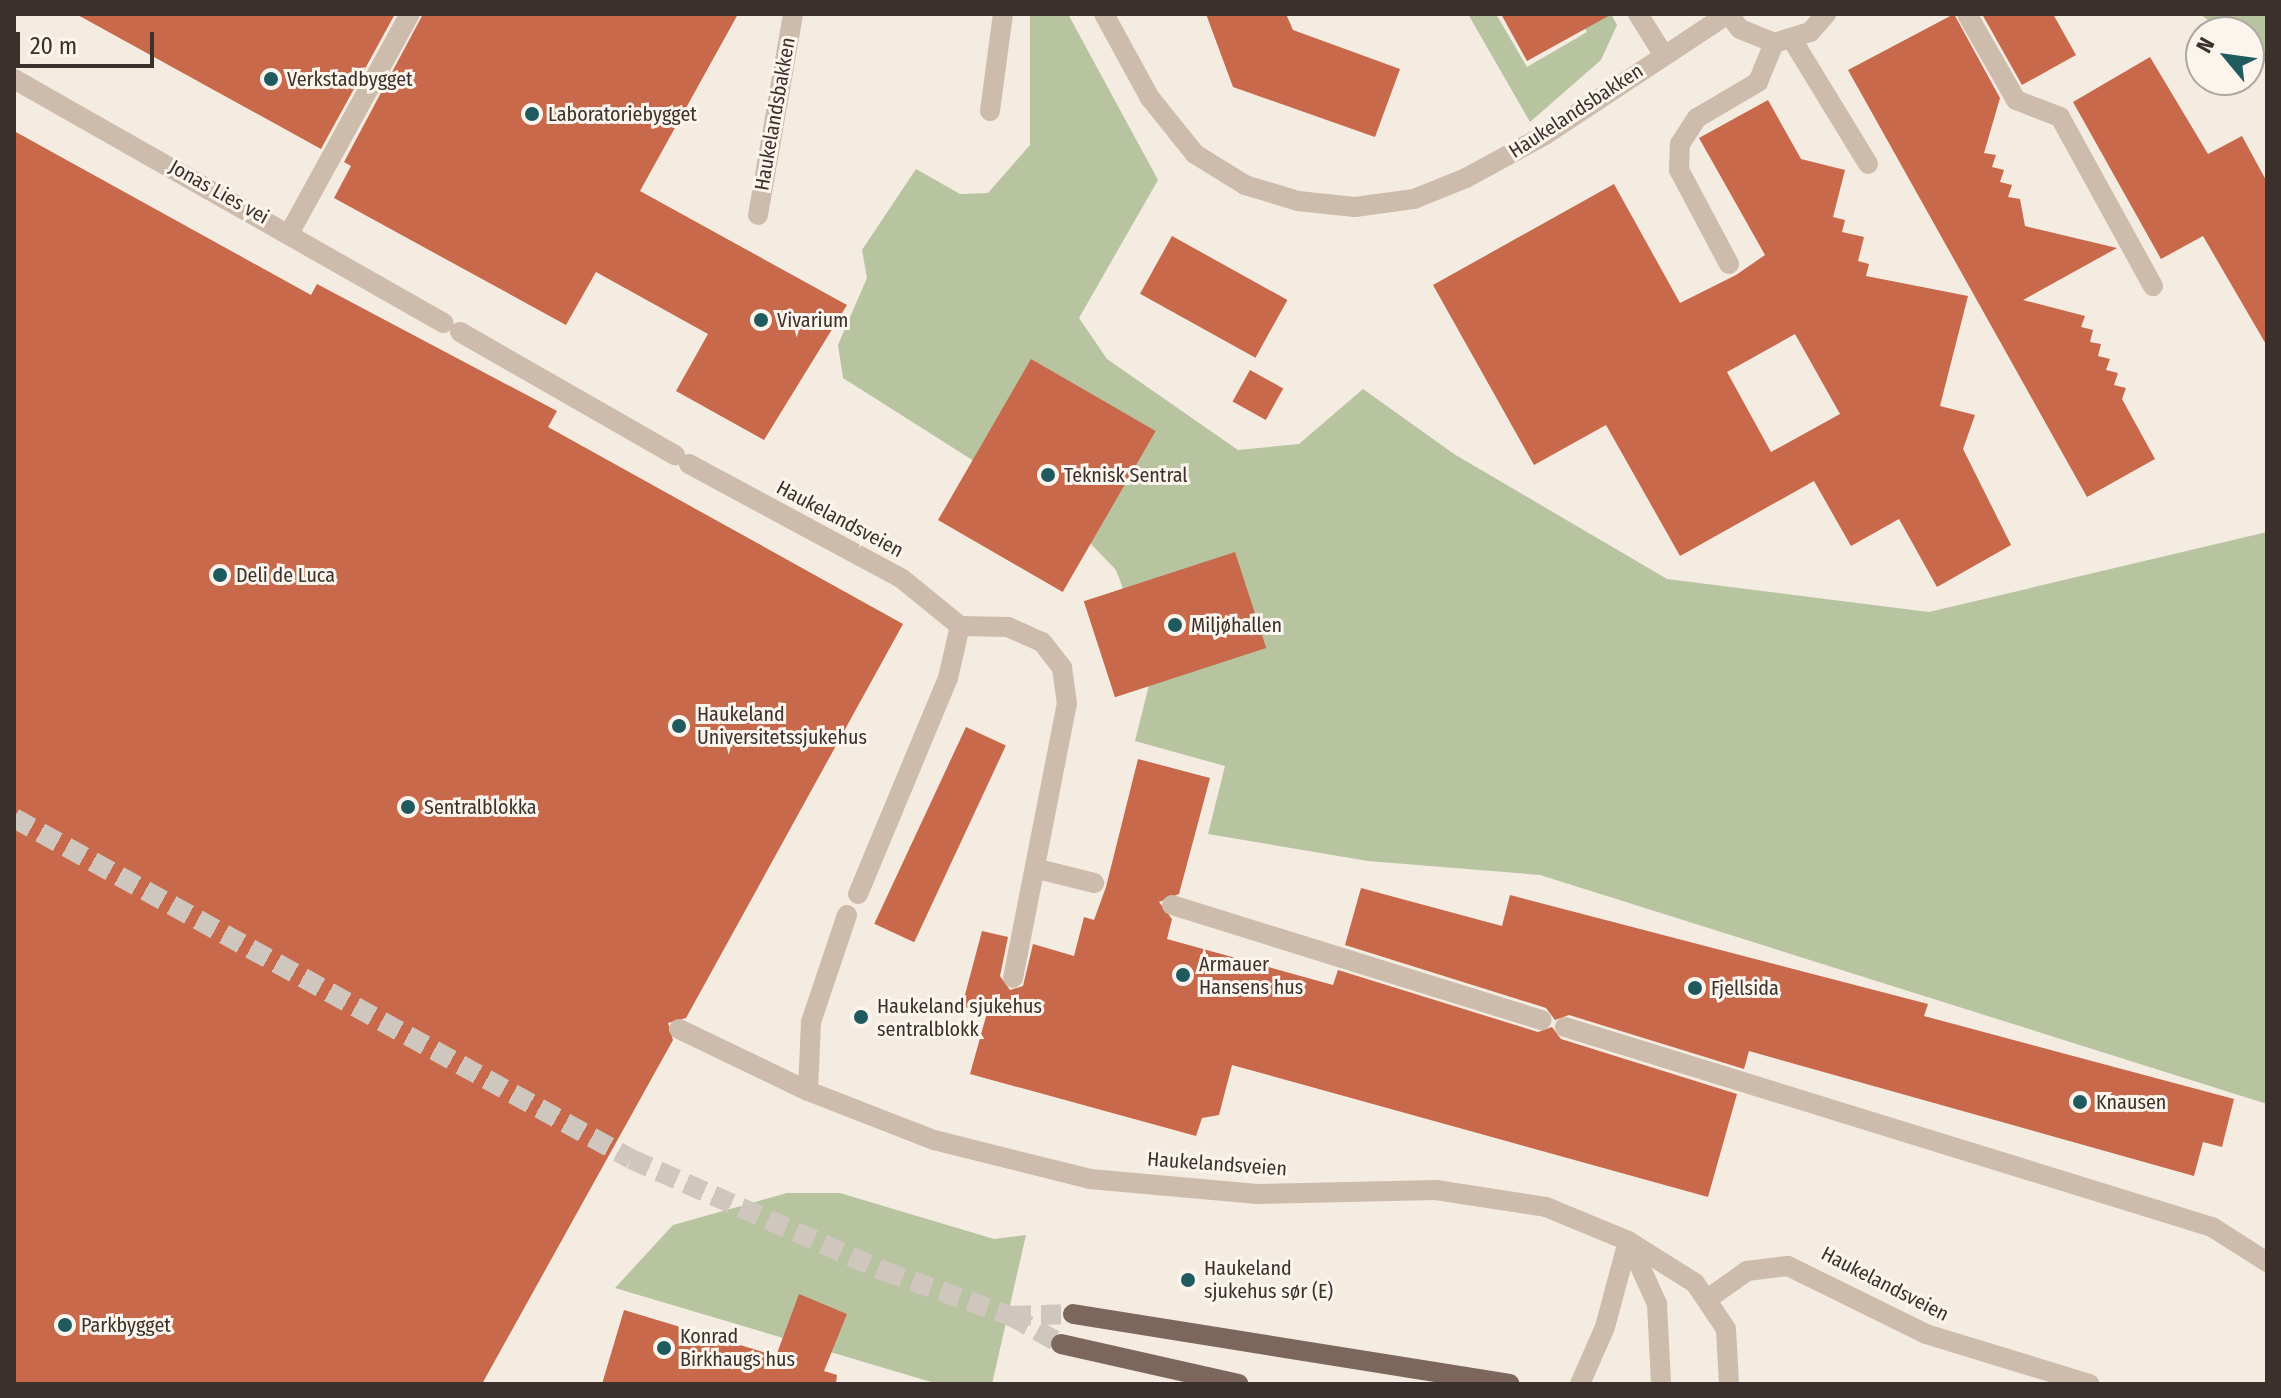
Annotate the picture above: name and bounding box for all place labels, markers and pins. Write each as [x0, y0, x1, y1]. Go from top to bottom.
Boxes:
place label: Verkstadbygget [287, 67, 413, 91]
marker: Verkstadbygget [262, 70, 280, 88]
place label: Laboratoriebygget [548, 102, 697, 126]
marker: Laboratoriebygget [523, 105, 541, 123]
place label: Vivarium [777, 308, 848, 332]
marker: Vivarium [752, 311, 770, 329]
place label: Teknisk Sentral [1064, 463, 1188, 487]
marker: Teknisk Sentral [1039, 466, 1057, 484]
place label: Deli de Luca [236, 563, 335, 587]
marker: Deli de Luca [211, 566, 229, 584]
place label: Miljøhallen [1191, 613, 1282, 637]
marker: Miljøhallen [1166, 616, 1184, 634]
place label: Haukeland Universitetssjukehus [697, 702, 867, 749]
marker: Haukeland Universitetssjukehus [668, 715, 690, 737]
place label: Sentralblokka [424, 795, 537, 819]
marker: Sentralblokka [399, 798, 417, 816]
place label: Armauer Hansens hus [1199, 952, 1303, 999]
marker: Armauer Hansens hus [1174, 966, 1192, 984]
place label: Fjellsida [1711, 976, 1779, 1000]
marker: Fjellsida [1686, 979, 1704, 997]
place label: Haukeland sjukehus sentralblokk [877, 994, 1042, 1041]
marker: Haukeland sjukehus sentralblokk [852, 1008, 870, 1026]
place label: Knausen [2096, 1090, 2166, 1114]
marker: Knausen [2071, 1093, 2089, 1111]
place label: Haukeland sjukehus sør (E) [1204, 1256, 1333, 1303]
marker: Haukeland sjukehus sør (E) [1179, 1271, 1197, 1289]
place label: Parkbygget [81, 1313, 171, 1337]
marker: Parkbygget [56, 1316, 74, 1334]
place label: Konrad Birkhaugs hus [680, 1324, 795, 1371]
marker: Konrad Birkhaugs hus [655, 1339, 673, 1357]

